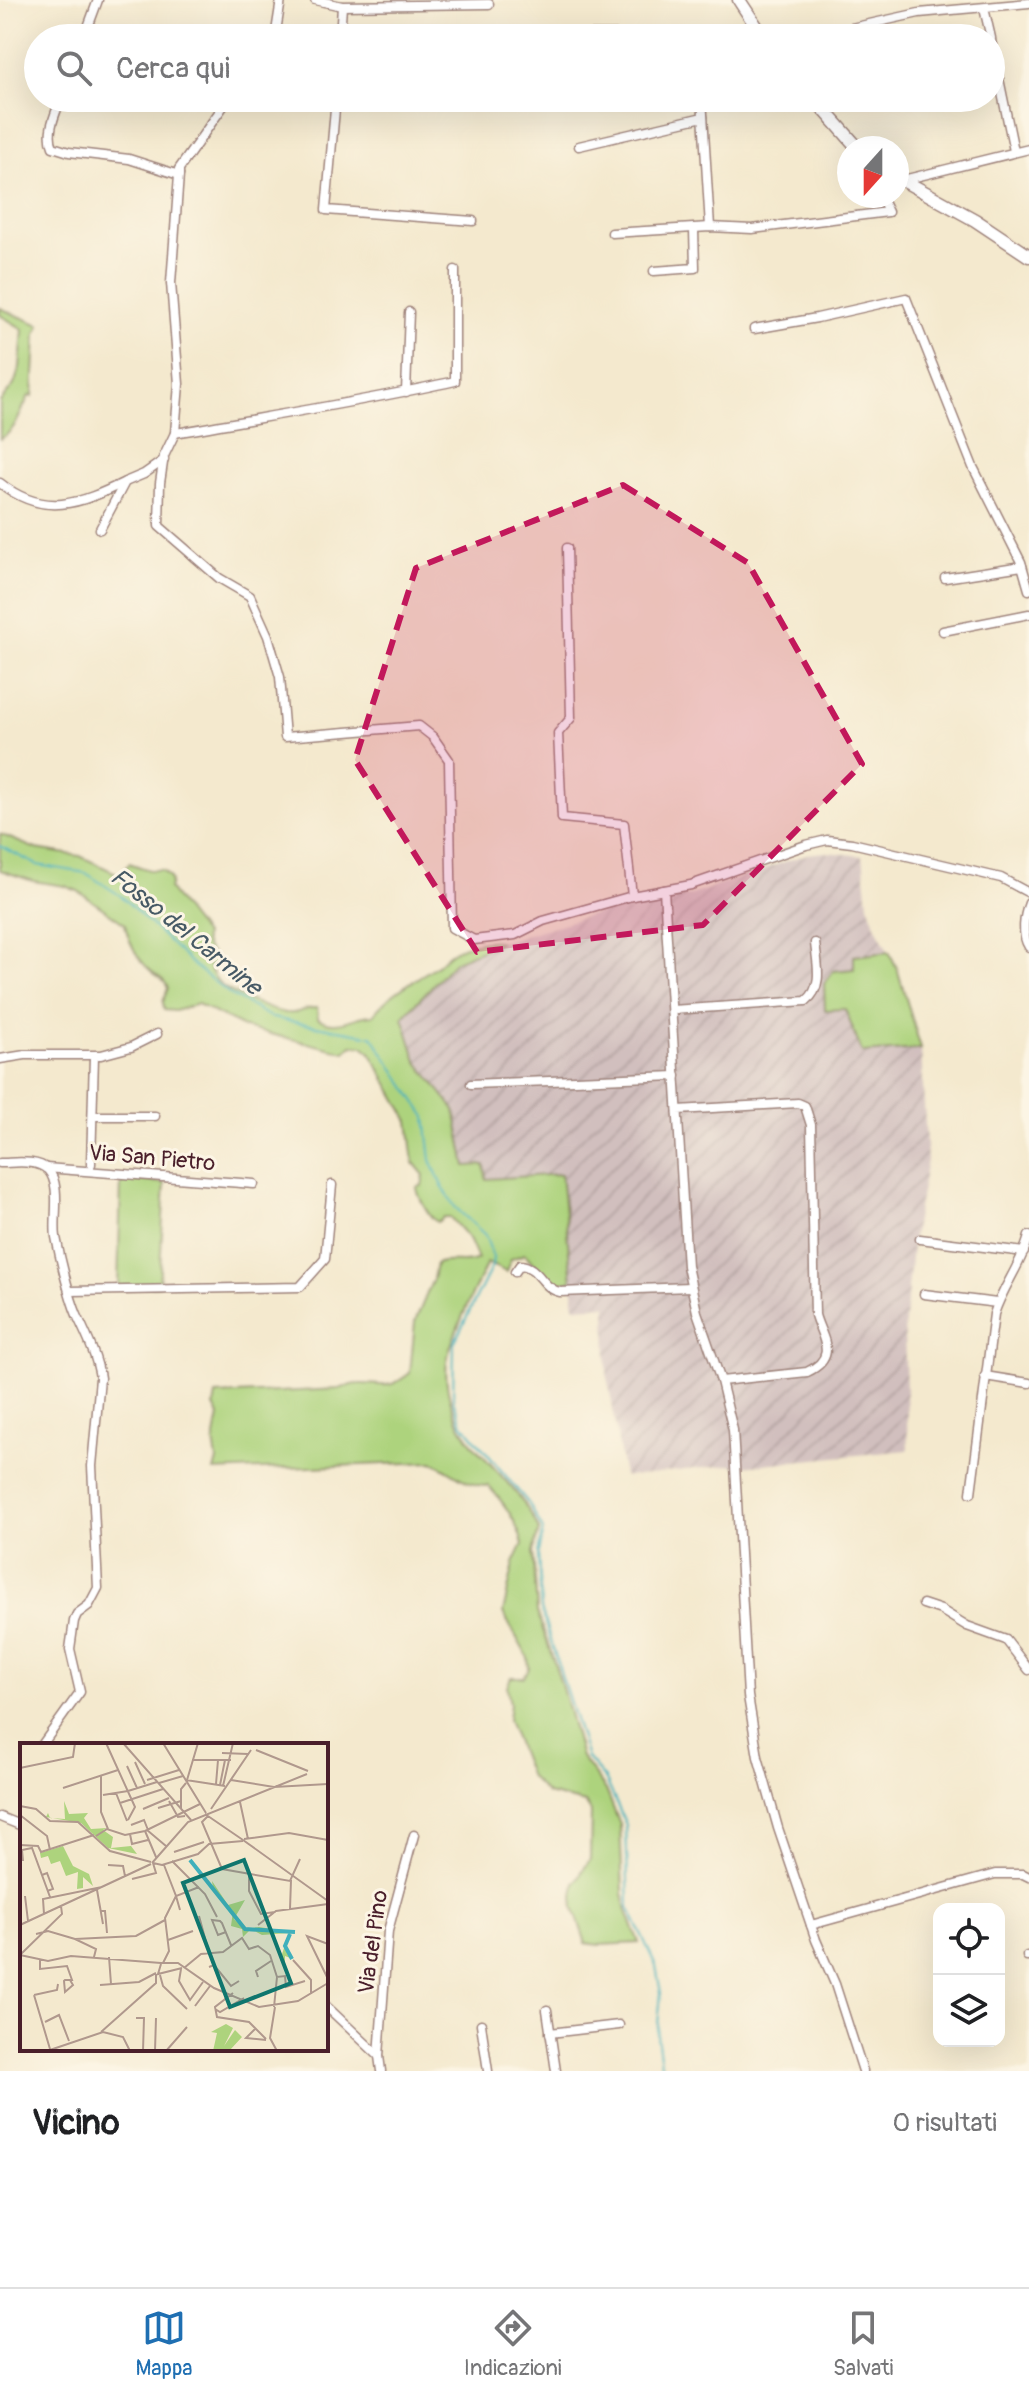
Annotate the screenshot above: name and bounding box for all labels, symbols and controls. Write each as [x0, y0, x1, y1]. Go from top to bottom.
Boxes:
search box [24, 24, 1005, 112]
icon: search [52, 46, 96, 90]
text: Cerca qui [116, 50, 230, 87]
north arrow [837, 136, 909, 208]
water label: Fosso del Carmine [105, 862, 269, 1003]
street label: Via San Pietro [88, 1139, 217, 1177]
inset map [20, 1743, 328, 2051]
street label: Via del Pino [352, 1888, 394, 1996]
map controls [933, 1903, 1005, 2047]
button: locate [933, 1903, 1005, 1975]
button: layers [933, 1975, 1005, 2047]
text: Vicino [32, 2102, 120, 2145]
text: 0 risultati [892, 2107, 997, 2139]
tab: Mappa [136, 2306, 193, 2382]
tab: Indicazioni [464, 2306, 562, 2382]
tab: Salvati [833, 2306, 893, 2382]

